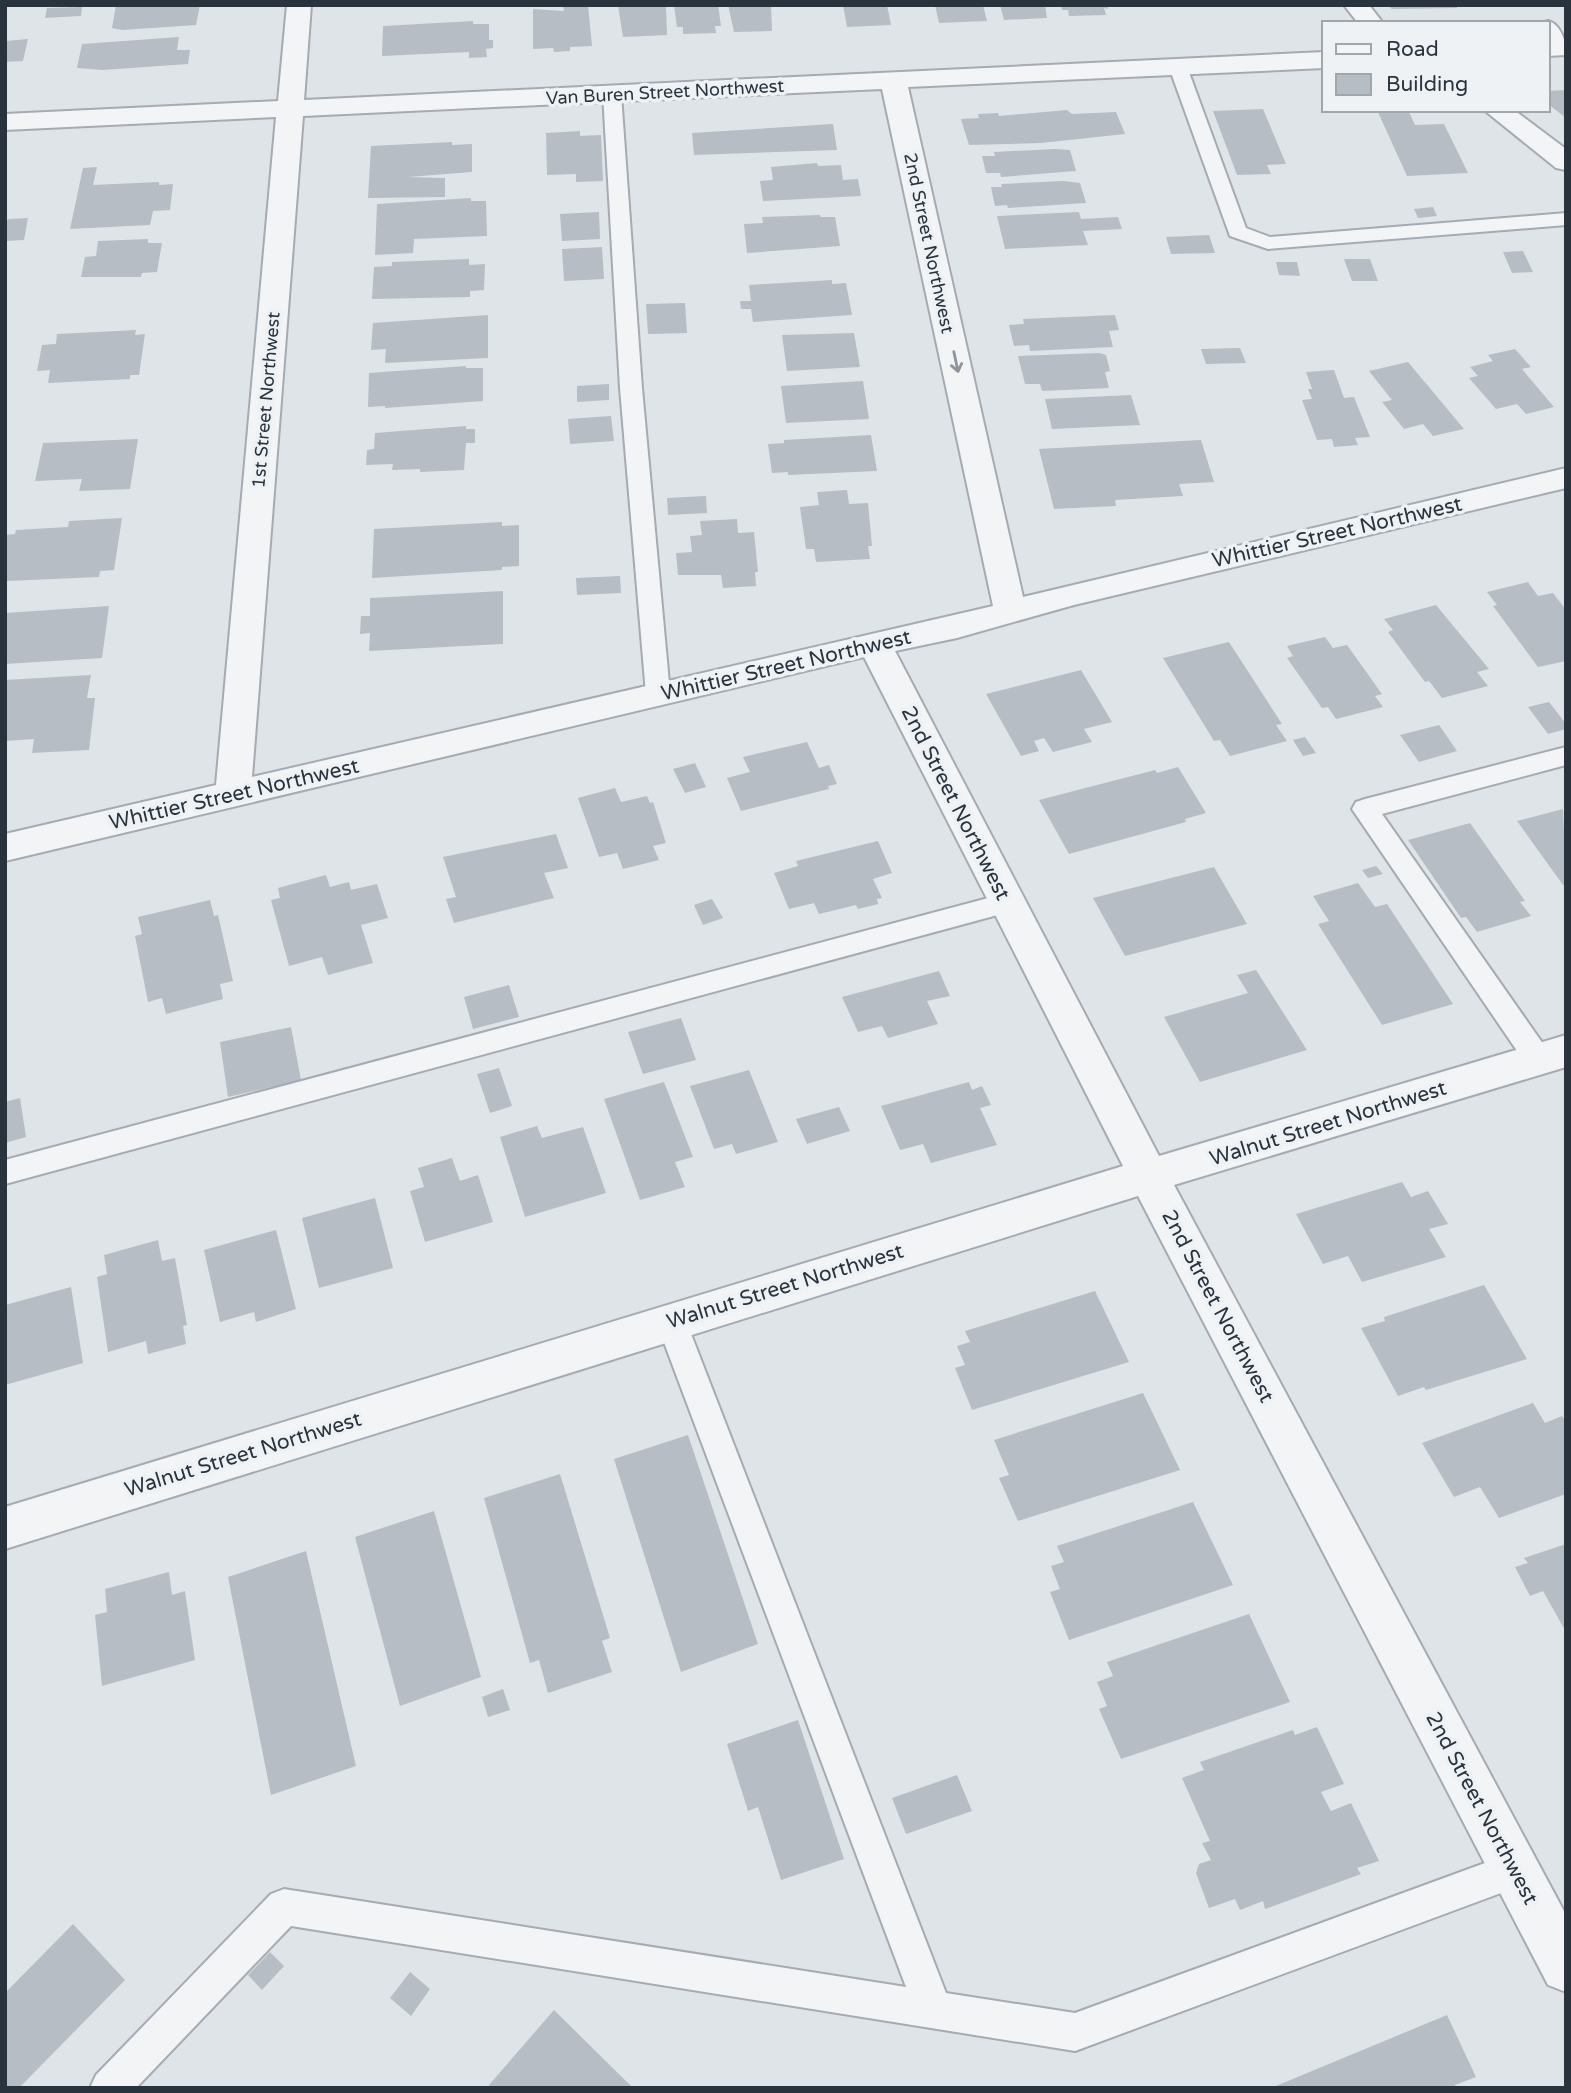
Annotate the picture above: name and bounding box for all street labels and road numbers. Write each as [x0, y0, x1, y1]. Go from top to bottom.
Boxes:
street label: Van Buren Street Northwest [545, 75, 785, 109]
street label: 2nd Street Northwest [899, 151, 959, 335]
street label: 1st Street Northwest [247, 311, 285, 489]
street label: Whittier Street Northwest [1210, 492, 1465, 573]
street label: Whittier Street Northwest [659, 625, 914, 706]
street label: 2nd Street Northwest [896, 702, 1015, 904]
street label: Whittier Street Northwest [107, 754, 362, 835]
street label: Walnut Street Northwest [1207, 1076, 1450, 1171]
street label: 2nd Street Northwest [1156, 1206, 1279, 1407]
street label: Walnut Street Northwest [664, 1239, 907, 1334]
street label: Walnut Street Northwest [122, 1407, 365, 1502]
street label: 2nd Street Northwest [1420, 1708, 1543, 1909]

